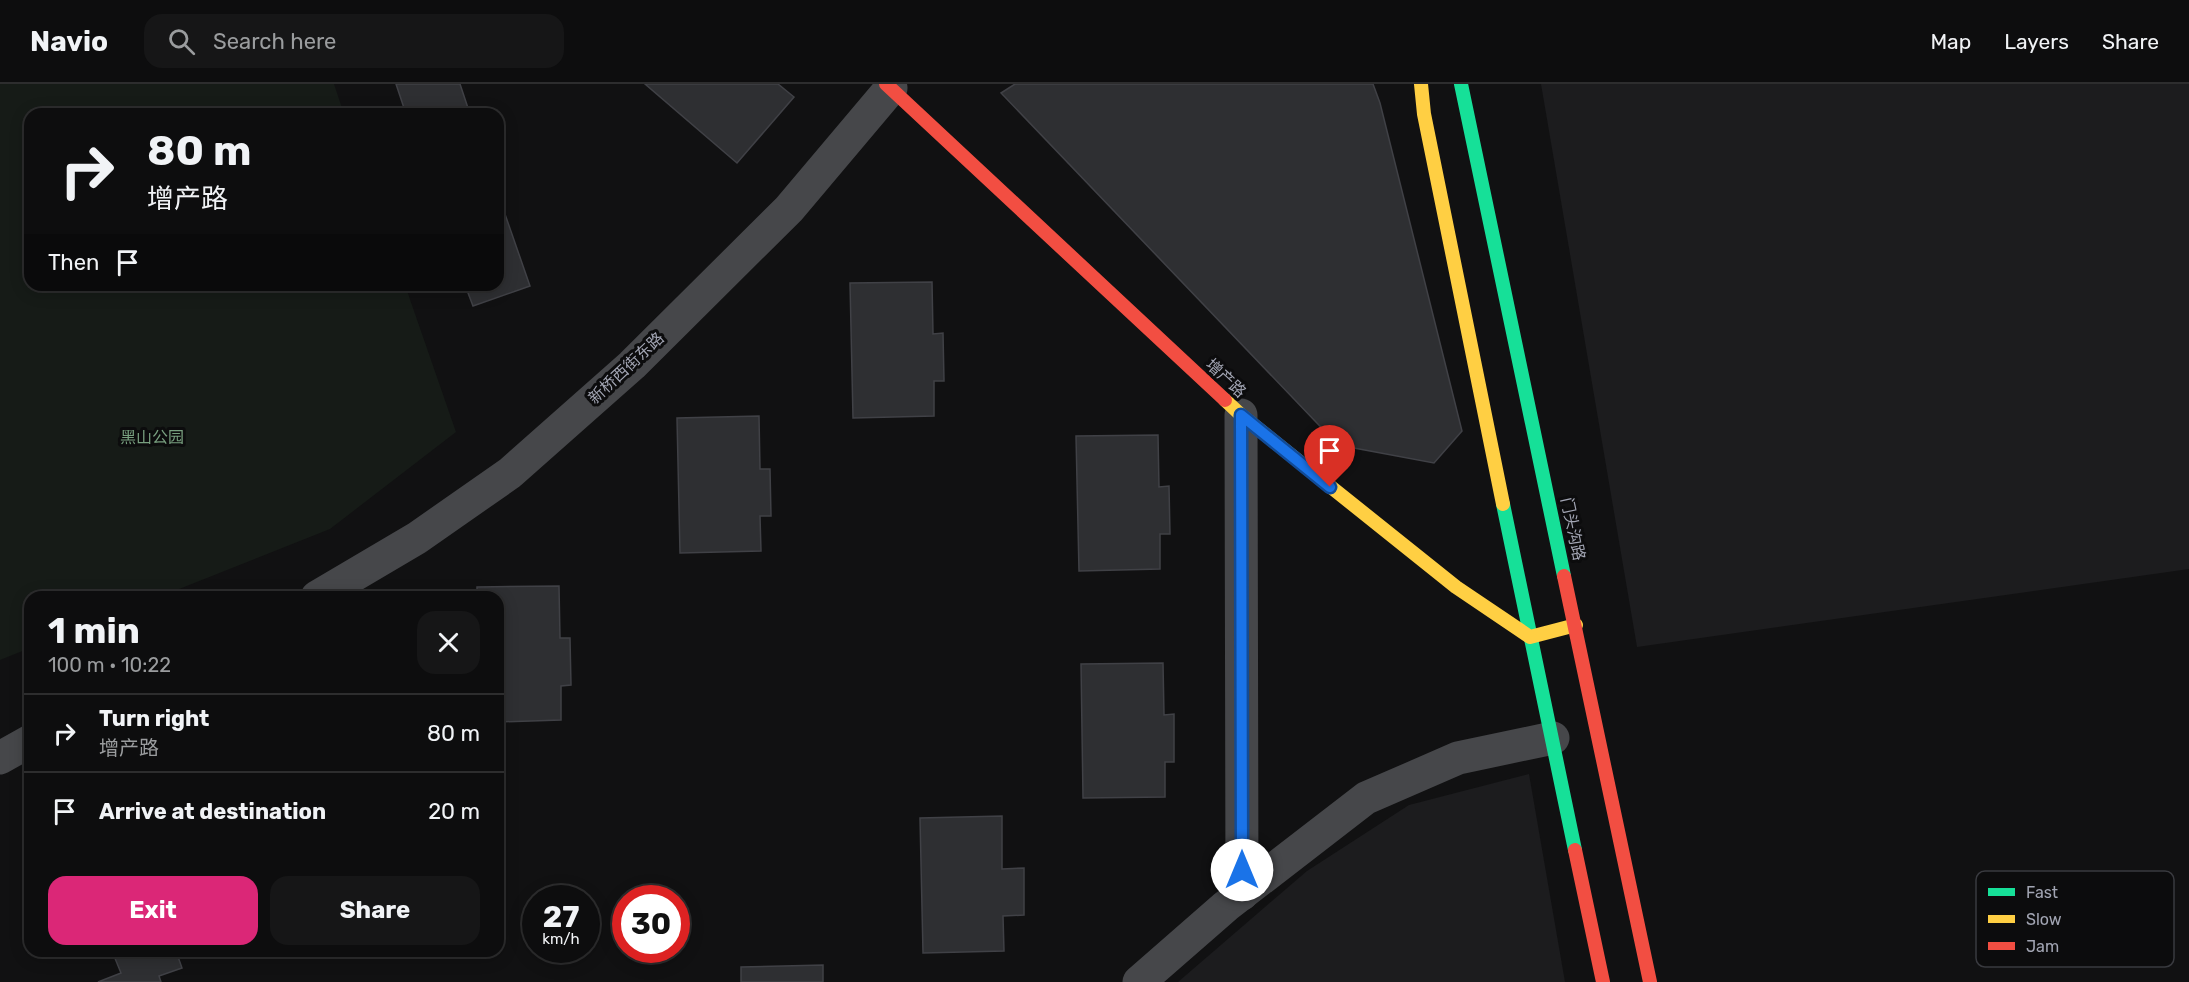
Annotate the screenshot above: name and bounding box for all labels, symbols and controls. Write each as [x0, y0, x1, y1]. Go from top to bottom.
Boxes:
search box [144, 14, 564, 68]
text: Navio [30, 25, 108, 58]
icon: search [165, 25, 198, 58]
text: Search here [213, 28, 336, 55]
text: Map [1930, 29, 1971, 54]
text: Layers [2004, 29, 2069, 54]
text: Share [2102, 29, 2159, 54]
text: 80 m [147, 126, 251, 176]
icon: right [48, 132, 126, 210]
text: 增产路 [147, 183, 228, 215]
icon: arrive [111, 246, 144, 279]
text: Then [48, 249, 99, 276]
street label: 新桥西街东路 [584, 328, 668, 408]
street label: 增产路 [1202, 355, 1250, 401]
pin [1304, 425, 1355, 487]
park label: 黑山公园 [120, 428, 184, 447]
icon: arrive [1313, 434, 1346, 467]
street label: 门头沟路 [1557, 496, 1589, 562]
text: 1 min [48, 609, 140, 652]
button: close [417, 611, 480, 674]
text: 100 m · 10:22 [48, 653, 171, 677]
text: Turn right [99, 705, 209, 732]
icon: right [48, 717, 81, 750]
text: 80 m [427, 720, 480, 747]
text: 增产路 [99, 736, 159, 760]
icon: arrive [48, 795, 81, 828]
text: Arrive at destination [99, 798, 326, 825]
text: 20 m [428, 798, 480, 825]
position arrow [1210, 838, 1274, 902]
legend [1976, 871, 2174, 967]
button: Exit [48, 876, 258, 945]
button: Share [270, 876, 480, 945]
text: Fast [2026, 883, 2058, 902]
speed limit sign: 30 [612, 885, 690, 963]
text: 27 [543, 899, 579, 935]
text: Slow [2026, 910, 2062, 929]
text: km/h [542, 930, 580, 948]
text: Jam [2026, 937, 2059, 956]

